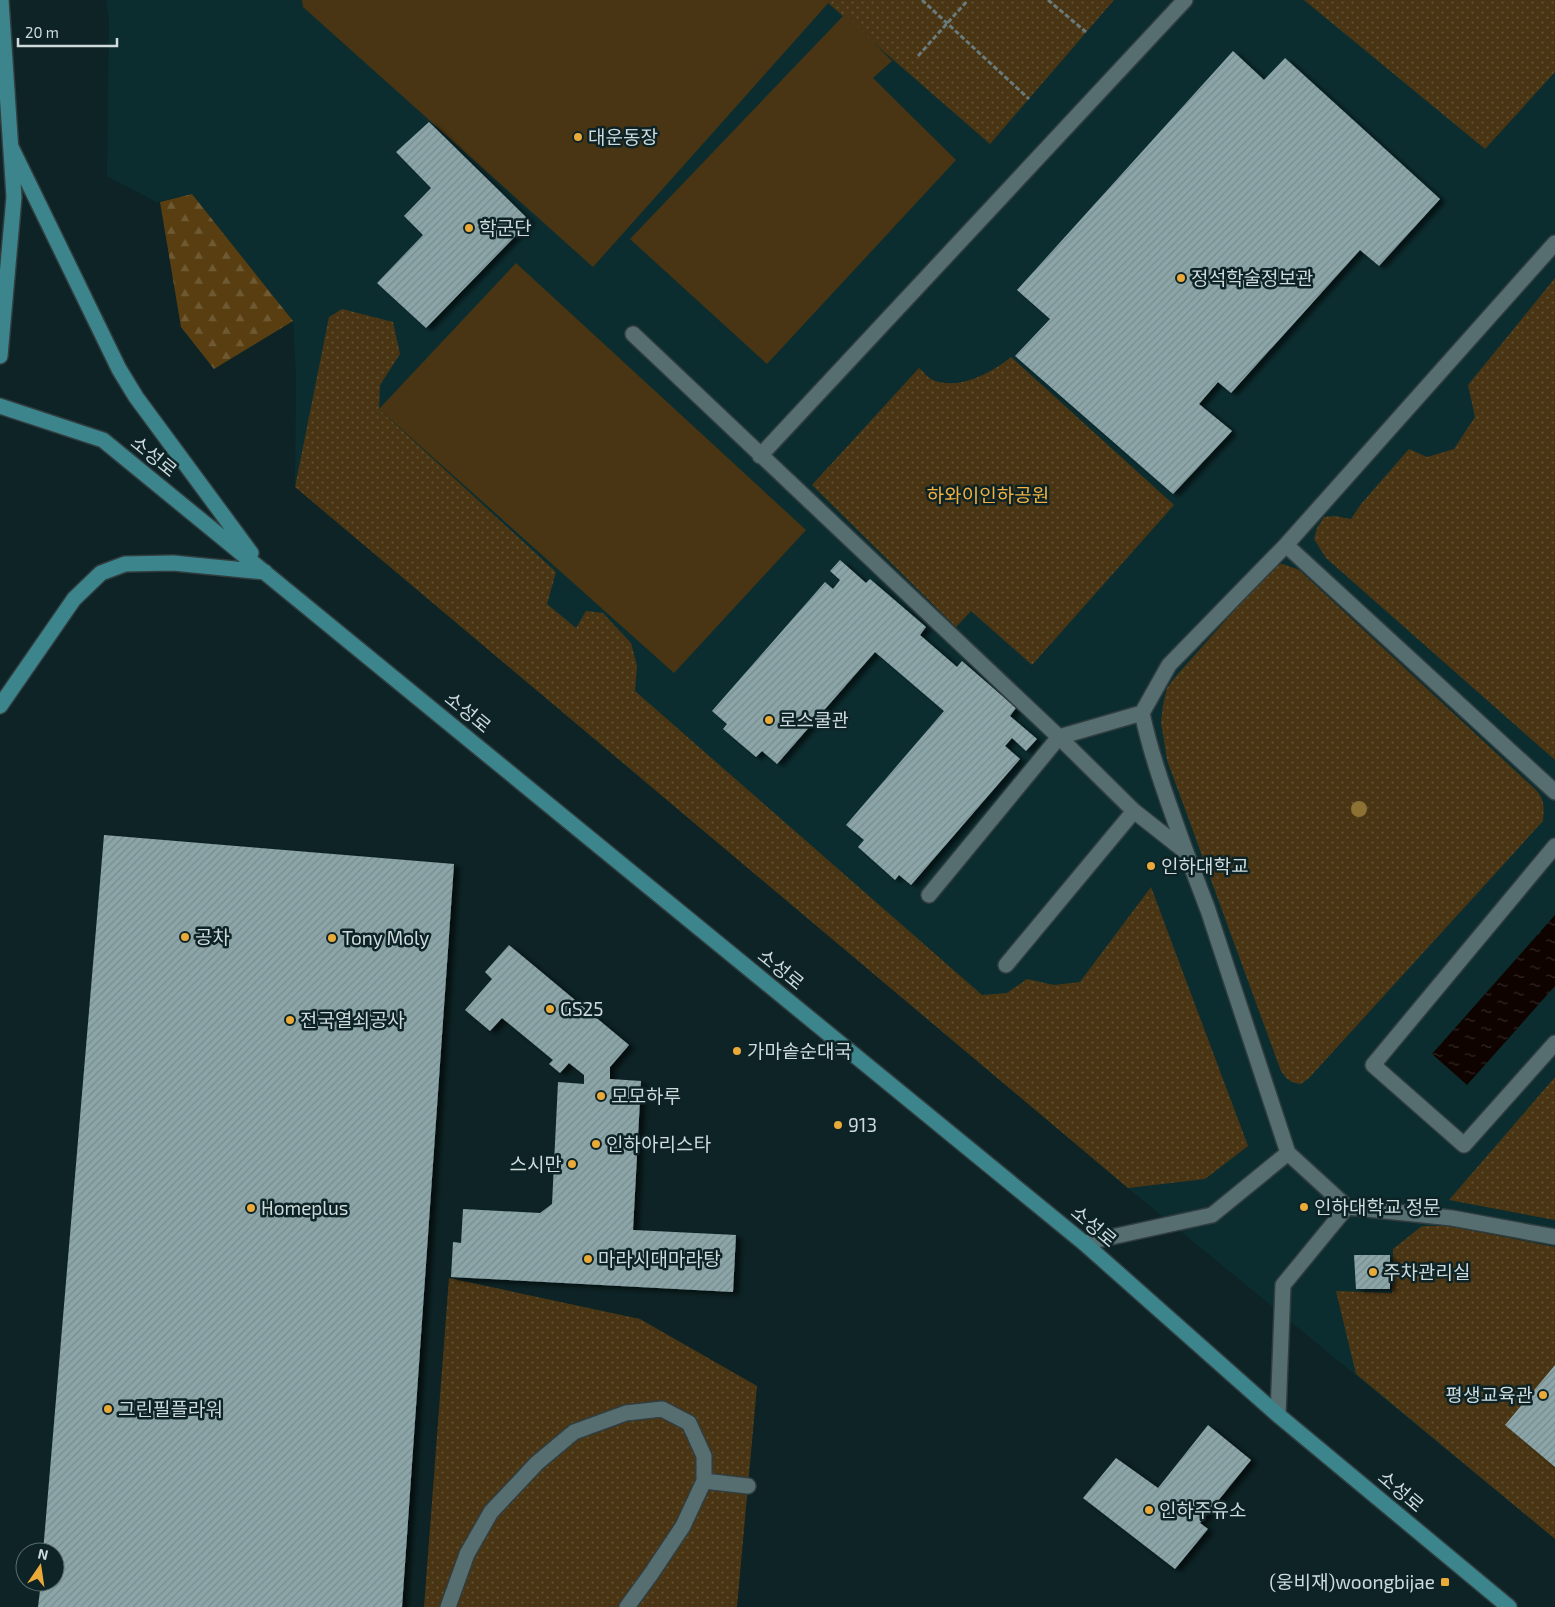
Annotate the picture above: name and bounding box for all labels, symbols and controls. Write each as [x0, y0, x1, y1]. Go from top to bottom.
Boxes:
scale bar [18, 15, 116, 47]
text: 20 m [25, 23, 59, 41]
place label: 대운동장 [588, 125, 658, 148]
marker: 대운동장 [572, 131, 584, 143]
place label: 학군단 [479, 216, 532, 239]
marker: 학군단 [463, 222, 475, 234]
place label: 정석학술정보관 [1191, 266, 1313, 289]
marker: 정석학술정보관 [1175, 272, 1187, 284]
street label: 소성로 [127, 430, 182, 481]
park label: 하와이인하공원 [927, 483, 1049, 506]
street label: 소성로 [441, 686, 496, 737]
place label: 로스쿨관 [779, 708, 849, 731]
marker: 로스쿨관 [763, 714, 775, 726]
place label: 인하대학교 [1161, 854, 1248, 877]
marker: 인하대학교 [1145, 860, 1157, 872]
place label: 공차 [195, 925, 230, 948]
place label: Tony Moly [342, 926, 429, 949]
marker: 공차 [179, 931, 191, 943]
marker: Tony Moly [326, 932, 338, 944]
street label: 소성로 [754, 943, 809, 994]
place label: GS25 [560, 997, 603, 1020]
marker: GS25 [544, 1003, 556, 1015]
place label: 전국열쇠공사 [300, 1008, 405, 1031]
marker: 전국열쇠공사 [284, 1014, 296, 1026]
place label: 가마솥순대국 [747, 1039, 852, 1062]
marker: 가마솥순대국 [731, 1045, 743, 1057]
place label: 모모하루 [611, 1084, 681, 1107]
marker: 모모하루 [595, 1090, 607, 1102]
place label: 913 [848, 1113, 877, 1136]
marker: 913 [832, 1119, 844, 1131]
place label: 인하아리스타 [606, 1132, 711, 1155]
marker: 인하아리스타 [590, 1138, 602, 1150]
place label: 스시만 [510, 1152, 562, 1175]
marker: 스시만 [566, 1158, 578, 1170]
place label: 인하대학교 정문 [1314, 1195, 1441, 1218]
place label: Homeplus [261, 1196, 348, 1219]
street label: 소성로 [1067, 1200, 1122, 1251]
marker: 인하대학교 정문 [1298, 1201, 1310, 1213]
marker: Homeplus [245, 1202, 257, 1214]
place label: 마라시대마라탕 [598, 1247, 721, 1270]
marker: 마라시대마라탕 [582, 1253, 594, 1265]
place label: 주차관리실 [1383, 1260, 1470, 1283]
marker: 주차관리실 [1367, 1266, 1379, 1278]
place label: 평생교육관 [1446, 1383, 1533, 1406]
marker: 평생교육관 [1537, 1389, 1549, 1401]
place label: 그린필플라워 [118, 1397, 223, 1420]
marker: 그린필플라워 [102, 1403, 114, 1415]
street label: 소성로 [1374, 1465, 1429, 1516]
place label: 인하주유소 [1159, 1498, 1246, 1521]
marker: 인하주유소 [1143, 1504, 1155, 1516]
north arrow [15, 1542, 65, 1592]
text: N [36, 1544, 50, 1563]
place label: (웅비재)woongbijae [1269, 1570, 1435, 1593]
marker: (웅비재)woongbijae [1439, 1576, 1451, 1588]

